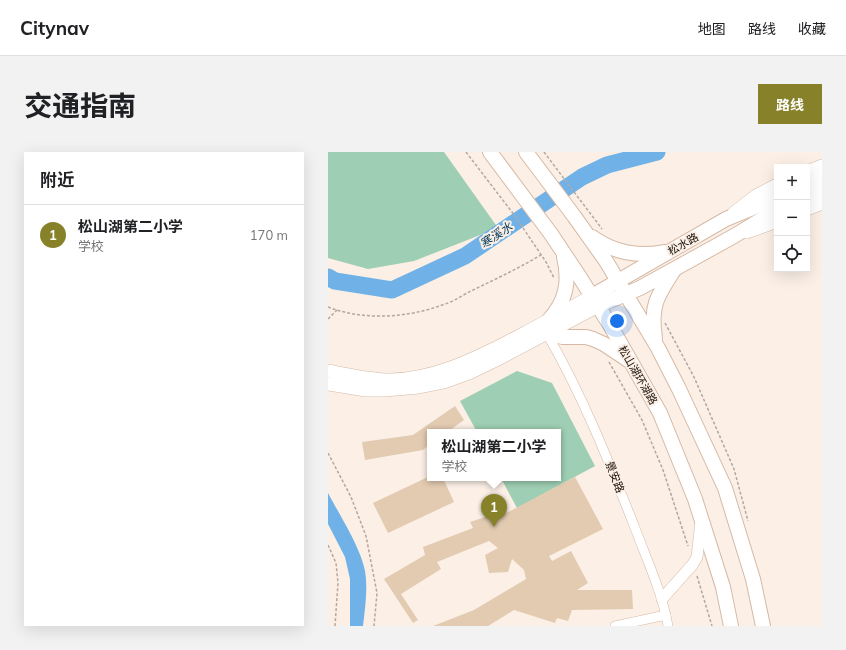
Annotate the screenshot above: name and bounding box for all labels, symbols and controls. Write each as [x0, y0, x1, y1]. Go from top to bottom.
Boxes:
text: Citynav [20, 16, 89, 40]
text: 地图 [698, 20, 726, 38]
text: 路线 [748, 20, 776, 38]
text: 收藏 [798, 20, 826, 38]
button: 路线 [758, 84, 822, 124]
text: 交通指南 [24, 88, 136, 123]
map controls [774, 164, 810, 272]
button: + [774, 164, 810, 200]
text: 附近 [40, 169, 74, 190]
button: − [774, 200, 810, 236]
text: 松山湖第二小学 [78, 217, 183, 236]
water label: 寒溪水 [477, 218, 516, 251]
text: 1 [49, 227, 57, 243]
text: 170 m [250, 227, 288, 243]
street label: 松水路 [665, 230, 701, 258]
button: locate [774, 236, 810, 272]
text: 学校 [78, 238, 104, 254]
your location [607, 311, 627, 331]
street label: 松山湖环湖路 [615, 343, 661, 407]
popup [427, 429, 561, 481]
text: 松山湖第二小学 [441, 437, 547, 456]
text: 学校 [441, 458, 468, 474]
street label: 景安路 [603, 459, 627, 495]
pin: 1 [481, 494, 507, 527]

